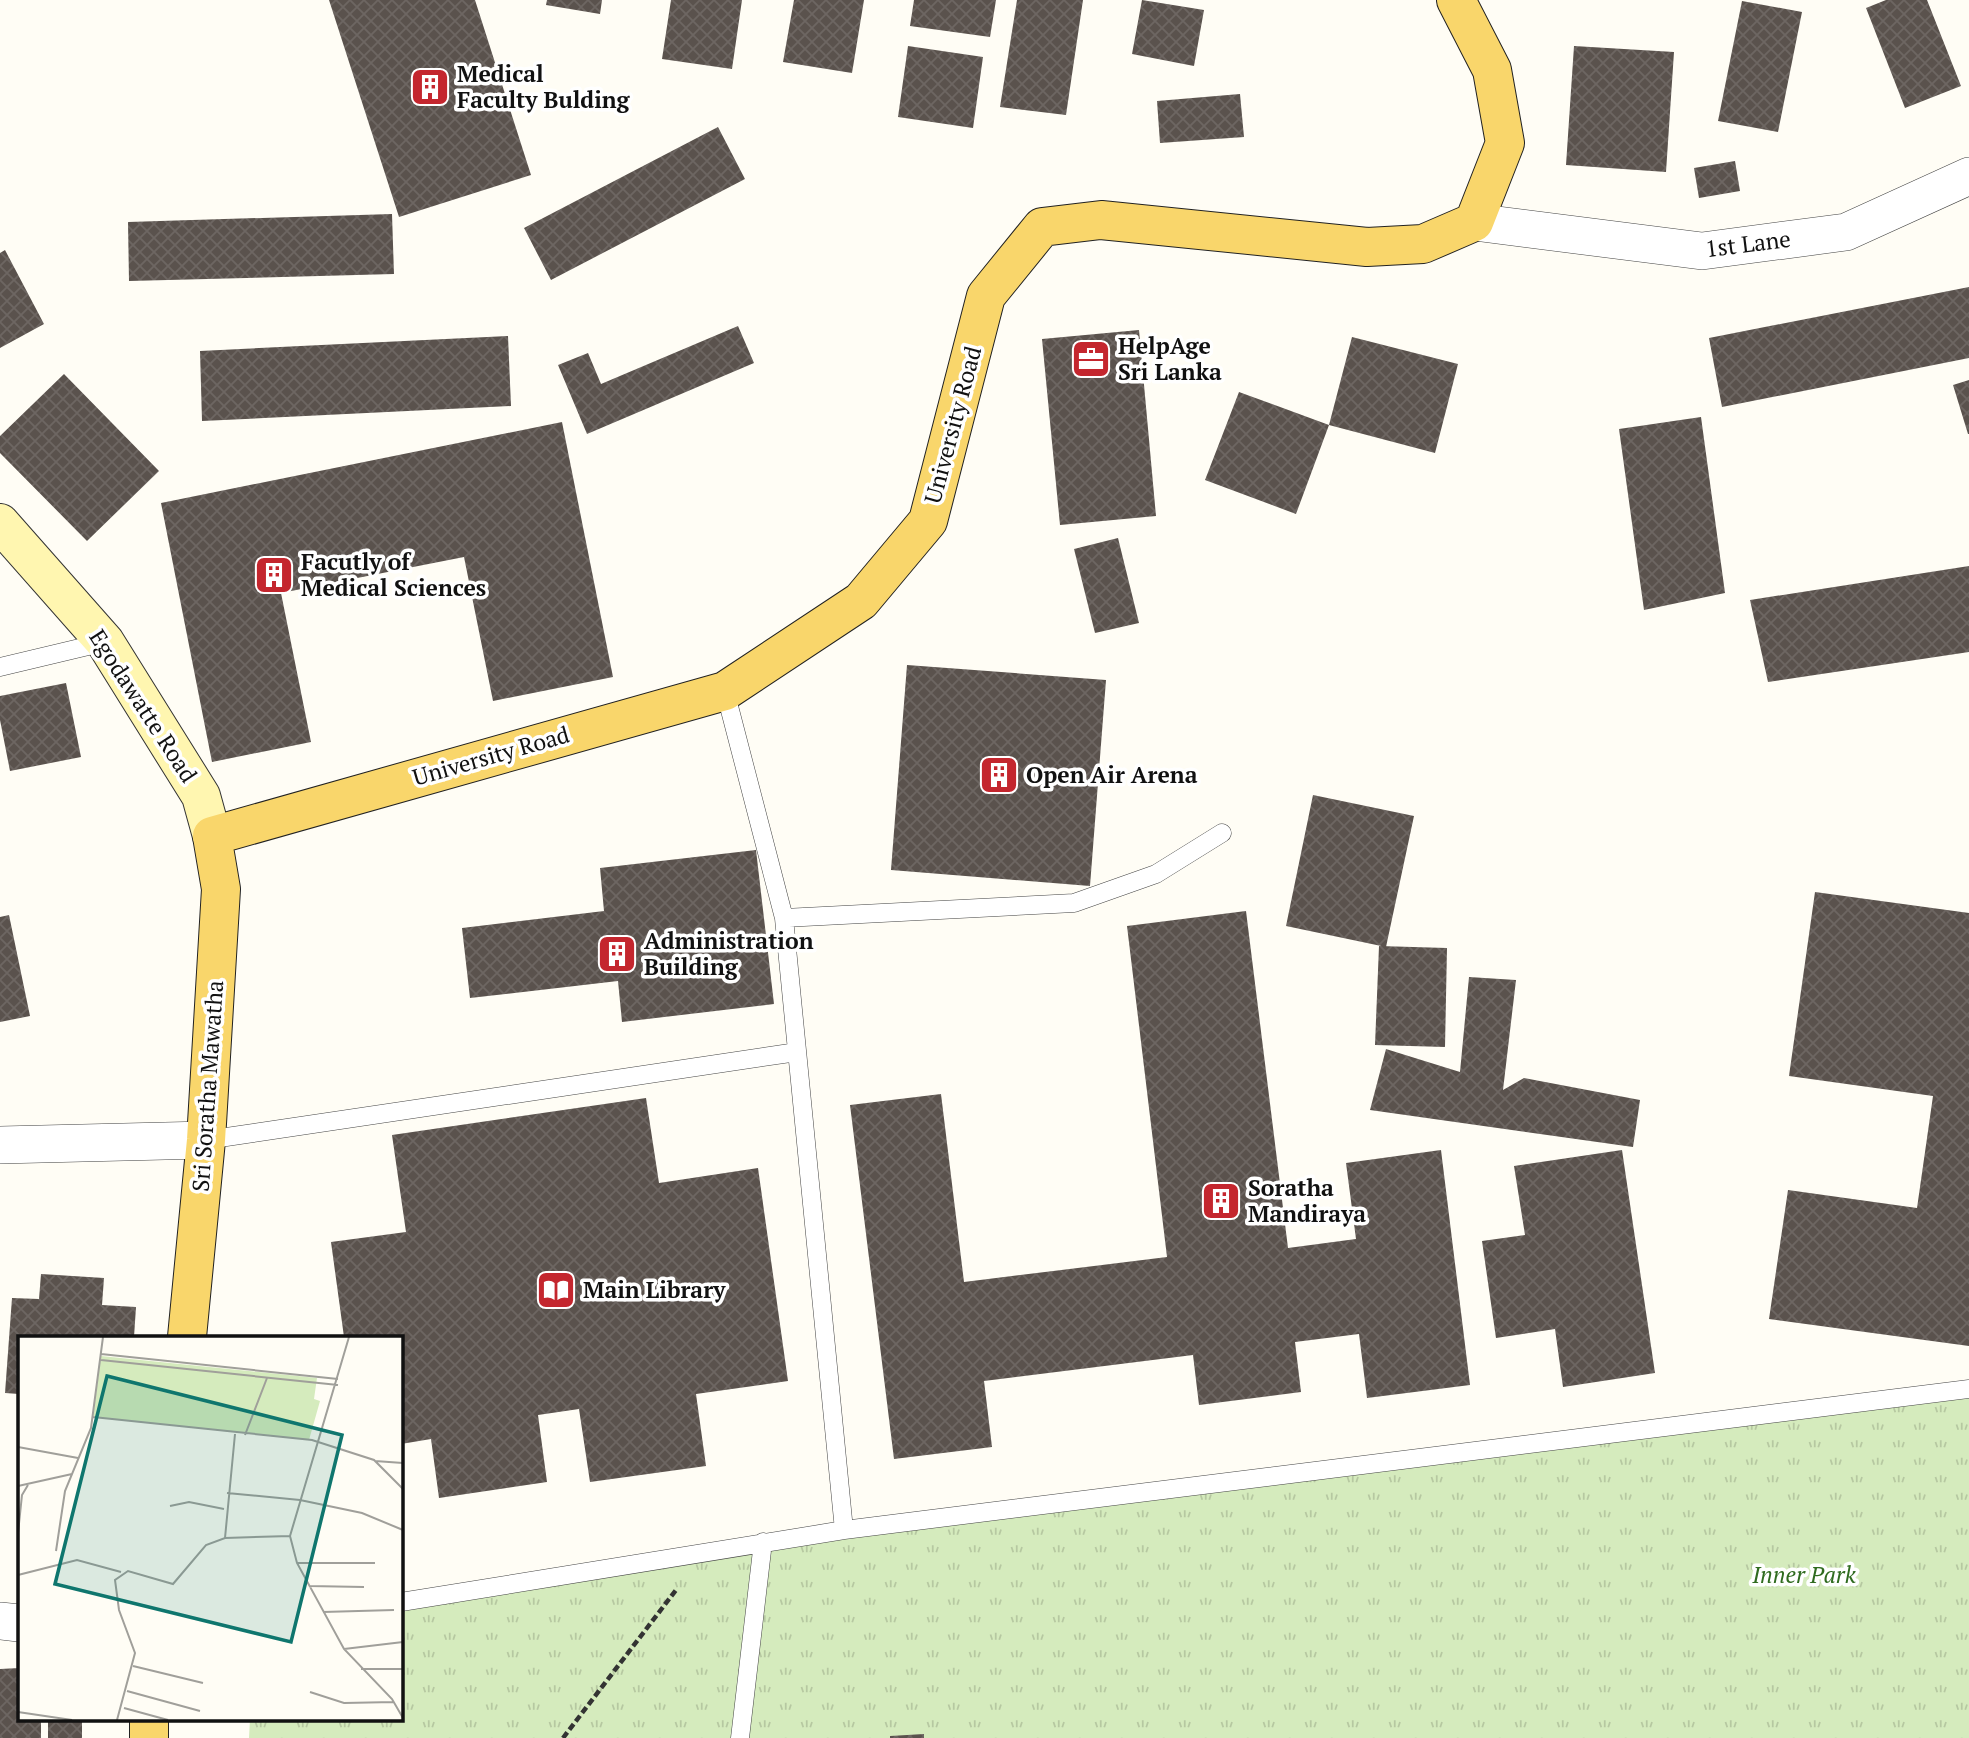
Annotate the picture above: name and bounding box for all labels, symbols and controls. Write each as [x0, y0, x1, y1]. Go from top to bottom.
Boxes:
place label: Medical Faculty Bulding [457, 58, 631, 115]
building icon: Medical Faculty Bulding [409, 66, 451, 108]
street label: 1st Lane [1703, 223, 1792, 264]
place label: HelpAge Sri Lanka [1118, 330, 1222, 387]
office icon: HelpAge Sri Lanka [1070, 338, 1112, 380]
street label: University Road [917, 343, 988, 507]
place label: Facutly of Medical Sciences [301, 546, 486, 603]
building icon: Facutly of Medical Sciences [253, 554, 295, 596]
street label: Egodawatte Road [82, 623, 205, 788]
street label: University Road [409, 718, 573, 793]
building icon: Open Air Arena [978, 754, 1020, 796]
place label: Open Air Arena [1026, 759, 1198, 790]
place label: Administration Building [644, 925, 814, 982]
building icon: Administration Building [596, 933, 638, 975]
street label: Sri Soratha Mawatha [185, 979, 230, 1193]
place label: Soratha Mandiraya [1248, 1172, 1366, 1229]
building icon: Soratha Mandiraya [1200, 1180, 1242, 1222]
library icon: Main Library [535, 1269, 577, 1311]
place label: Main Library [583, 1274, 726, 1305]
inset map [18, 1336, 402, 1720]
park label: Inner Park [1751, 1559, 1857, 1590]

